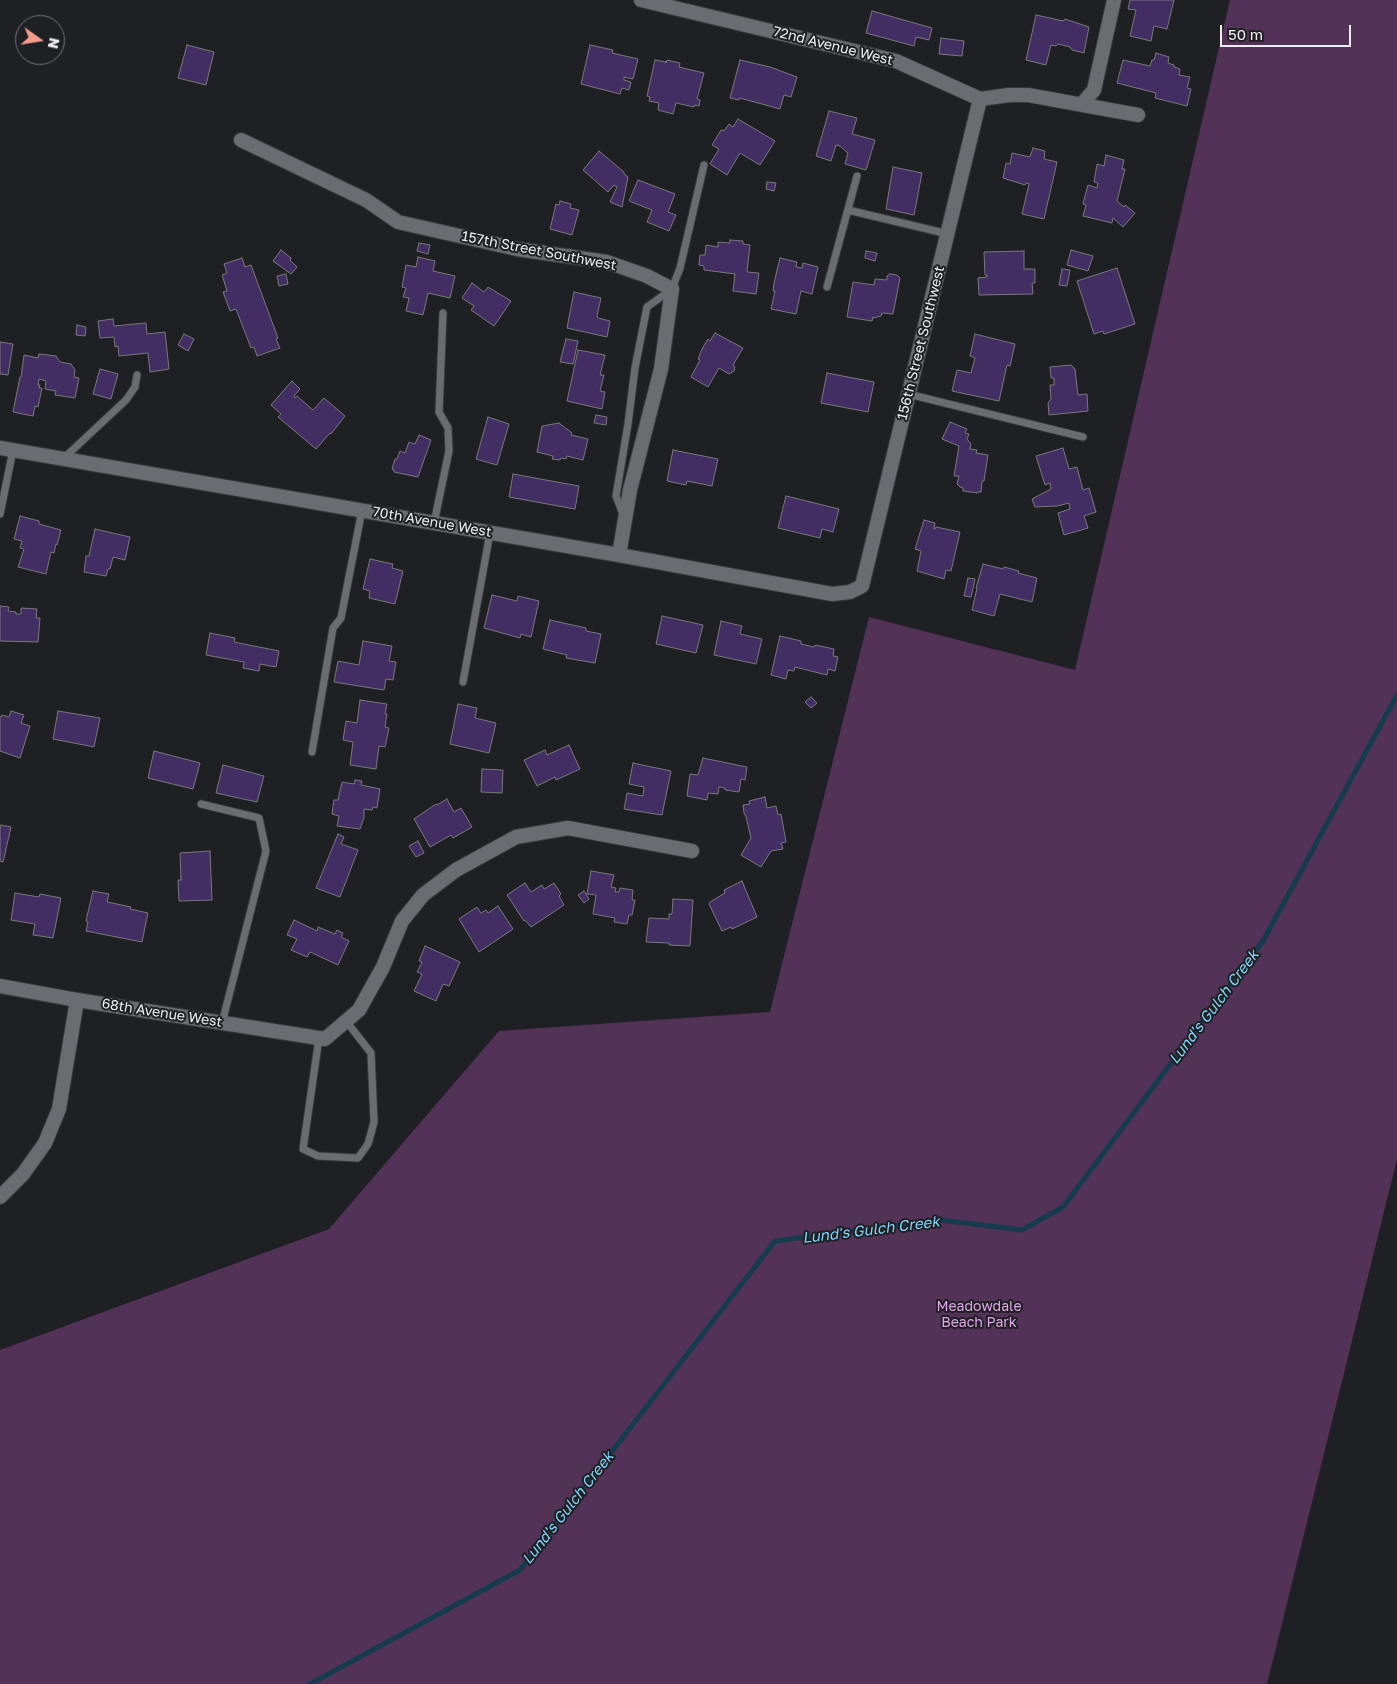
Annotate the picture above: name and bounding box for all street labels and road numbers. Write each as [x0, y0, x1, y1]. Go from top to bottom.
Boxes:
street label: 72nd Avenue West [771, 23, 895, 69]
street label: 157th Street Southwest [460, 228, 618, 274]
street label: 156th Street Southwest [894, 264, 948, 422]
street label: 70th Avenue West [371, 503, 493, 541]
street label: 68th Avenue West [101, 995, 223, 1031]

